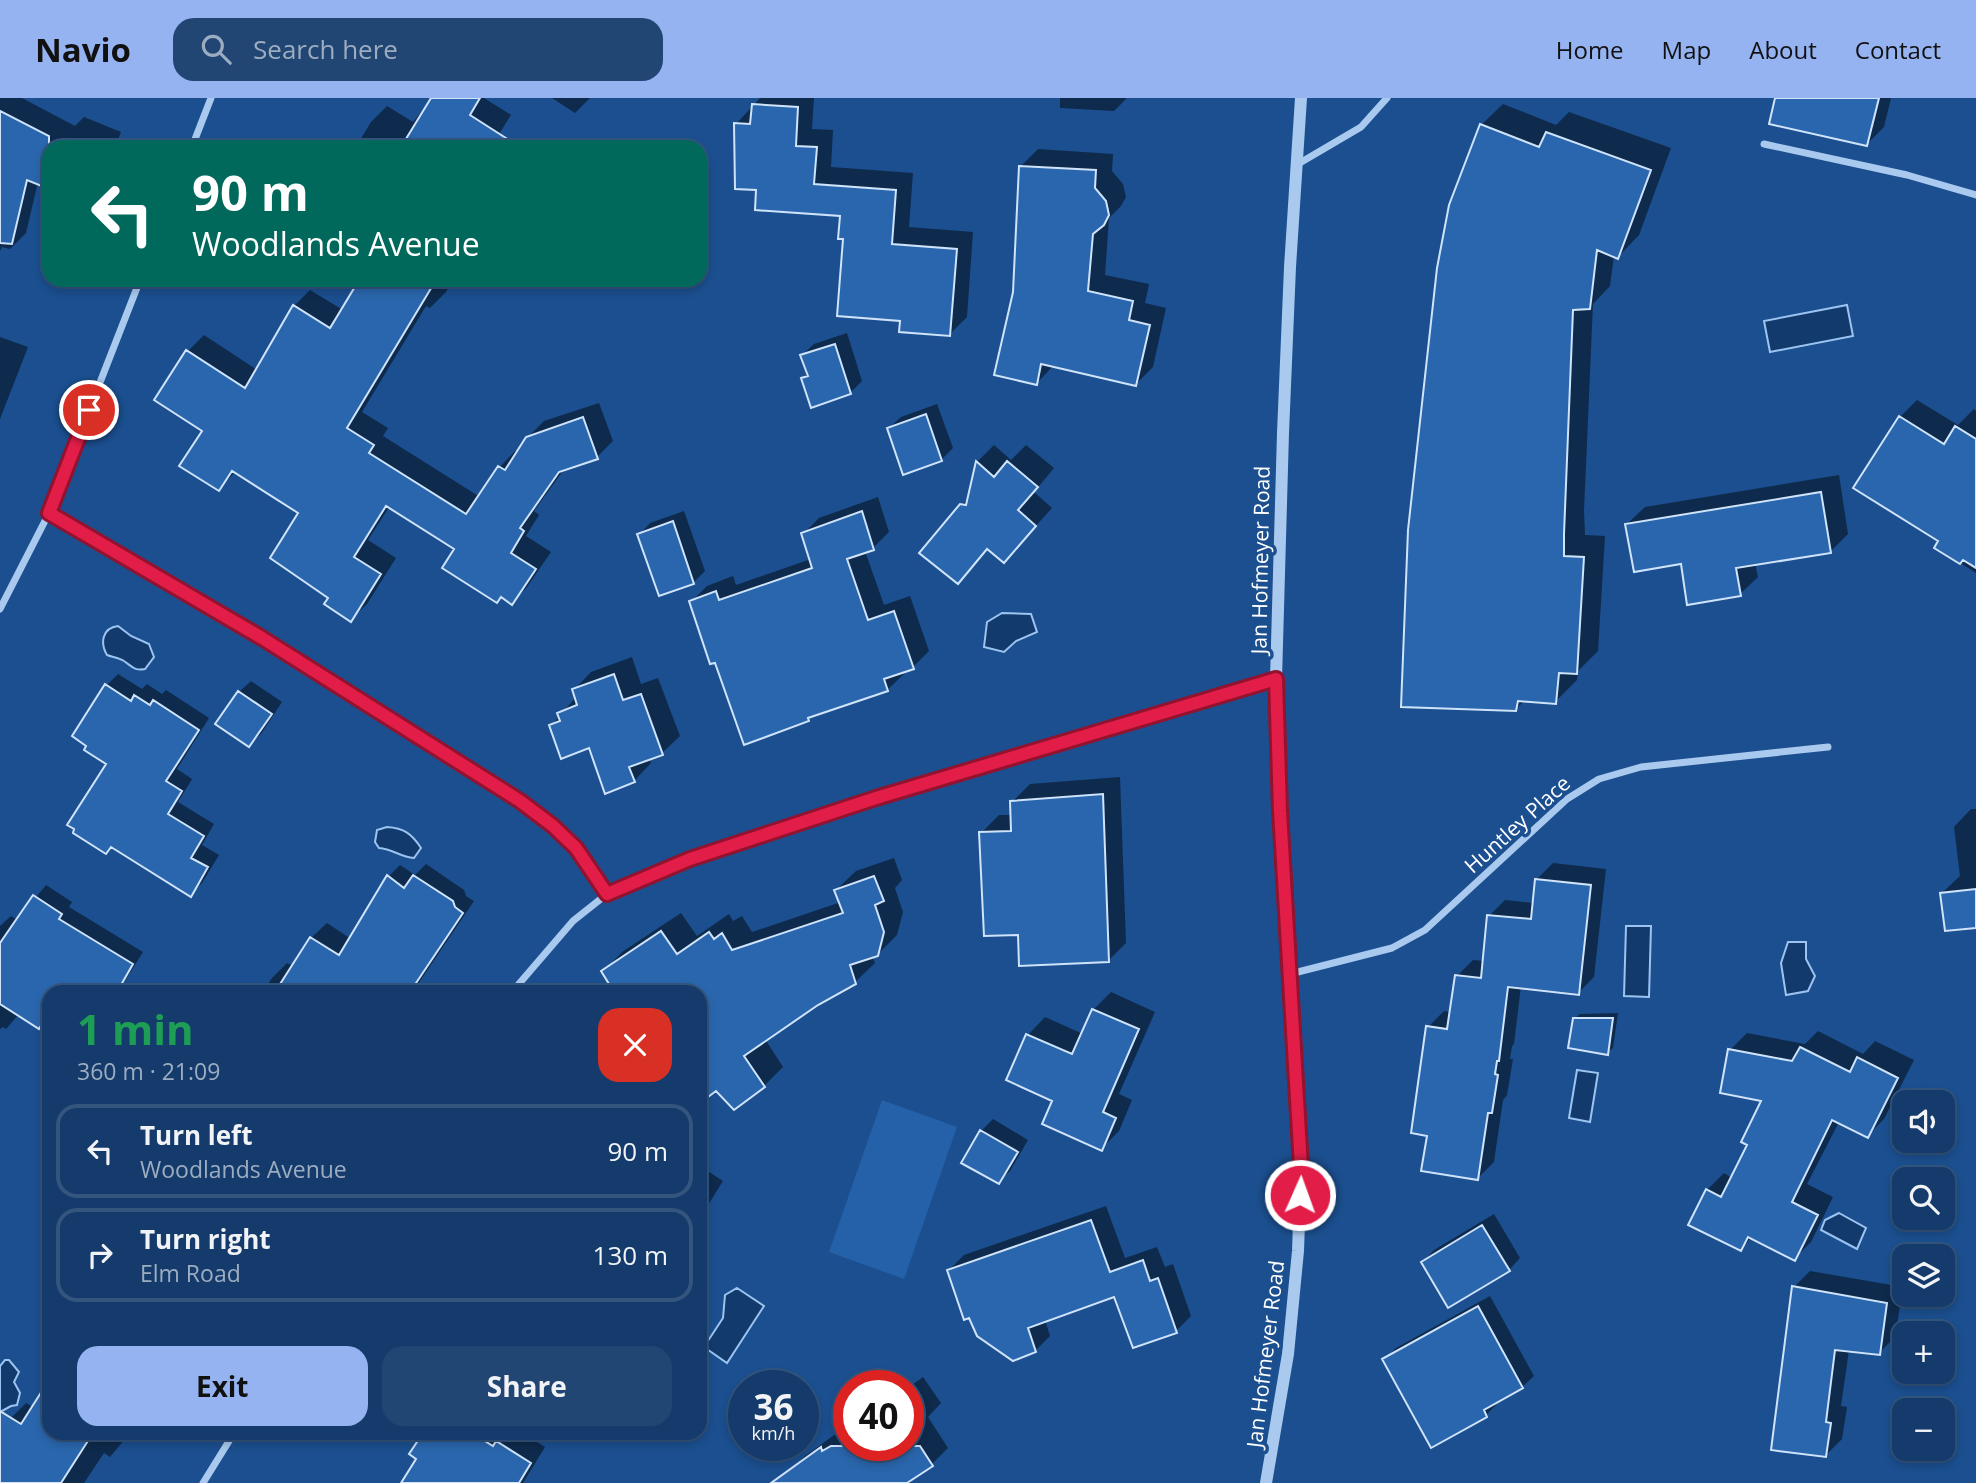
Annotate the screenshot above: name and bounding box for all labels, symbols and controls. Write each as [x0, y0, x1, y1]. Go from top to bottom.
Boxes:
search box [173, 18, 663, 81]
text: Navio [35, 27, 131, 72]
icon: search [197, 30, 235, 68]
text: Search here [253, 31, 398, 67]
text: Home [1556, 33, 1624, 66]
text: Map [1662, 33, 1711, 66]
text: About [1749, 33, 1817, 66]
text: Contact [1855, 33, 1941, 66]
text: 90 m [192, 159, 309, 225]
icon: left [77, 168, 168, 259]
text: Woodlands Avenue [192, 222, 480, 265]
pin [59, 380, 119, 440]
icon: arrive [70, 391, 108, 429]
street label: Jan Hofmeyer Road [1244, 466, 1276, 656]
street label: Huntley Place [1458, 769, 1576, 879]
text: 1 min [77, 1000, 194, 1057]
button: close [598, 1008, 672, 1082]
text: 360 m · 21:09 [77, 1055, 220, 1087]
map controls [1892, 1090, 1955, 1461]
button: sound [1892, 1090, 1955, 1153]
text: Turn left [140, 1117, 252, 1153]
icon: left [81, 1132, 119, 1170]
text: 90 m [607, 1133, 668, 1169]
text: Woodlands Avenue [140, 1153, 347, 1185]
position arrow [1263, 1158, 1337, 1232]
button: search [1892, 1167, 1955, 1230]
text: Turn right [140, 1221, 271, 1257]
icon: right [81, 1236, 119, 1274]
text: 130 m [593, 1237, 668, 1273]
button: layers [1892, 1244, 1955, 1307]
text: Elm Road [140, 1257, 241, 1289]
street label: Jan Hofmeyer Road [1239, 1259, 1290, 1451]
button: + [1892, 1321, 1955, 1384]
button: Exit [77, 1346, 368, 1426]
button: Share [382, 1346, 672, 1426]
speed limit sign: 40 [833, 1370, 924, 1461]
text: 36 [753, 1383, 794, 1430]
button: − [1892, 1398, 1955, 1461]
text: km/h [752, 1421, 795, 1445]

